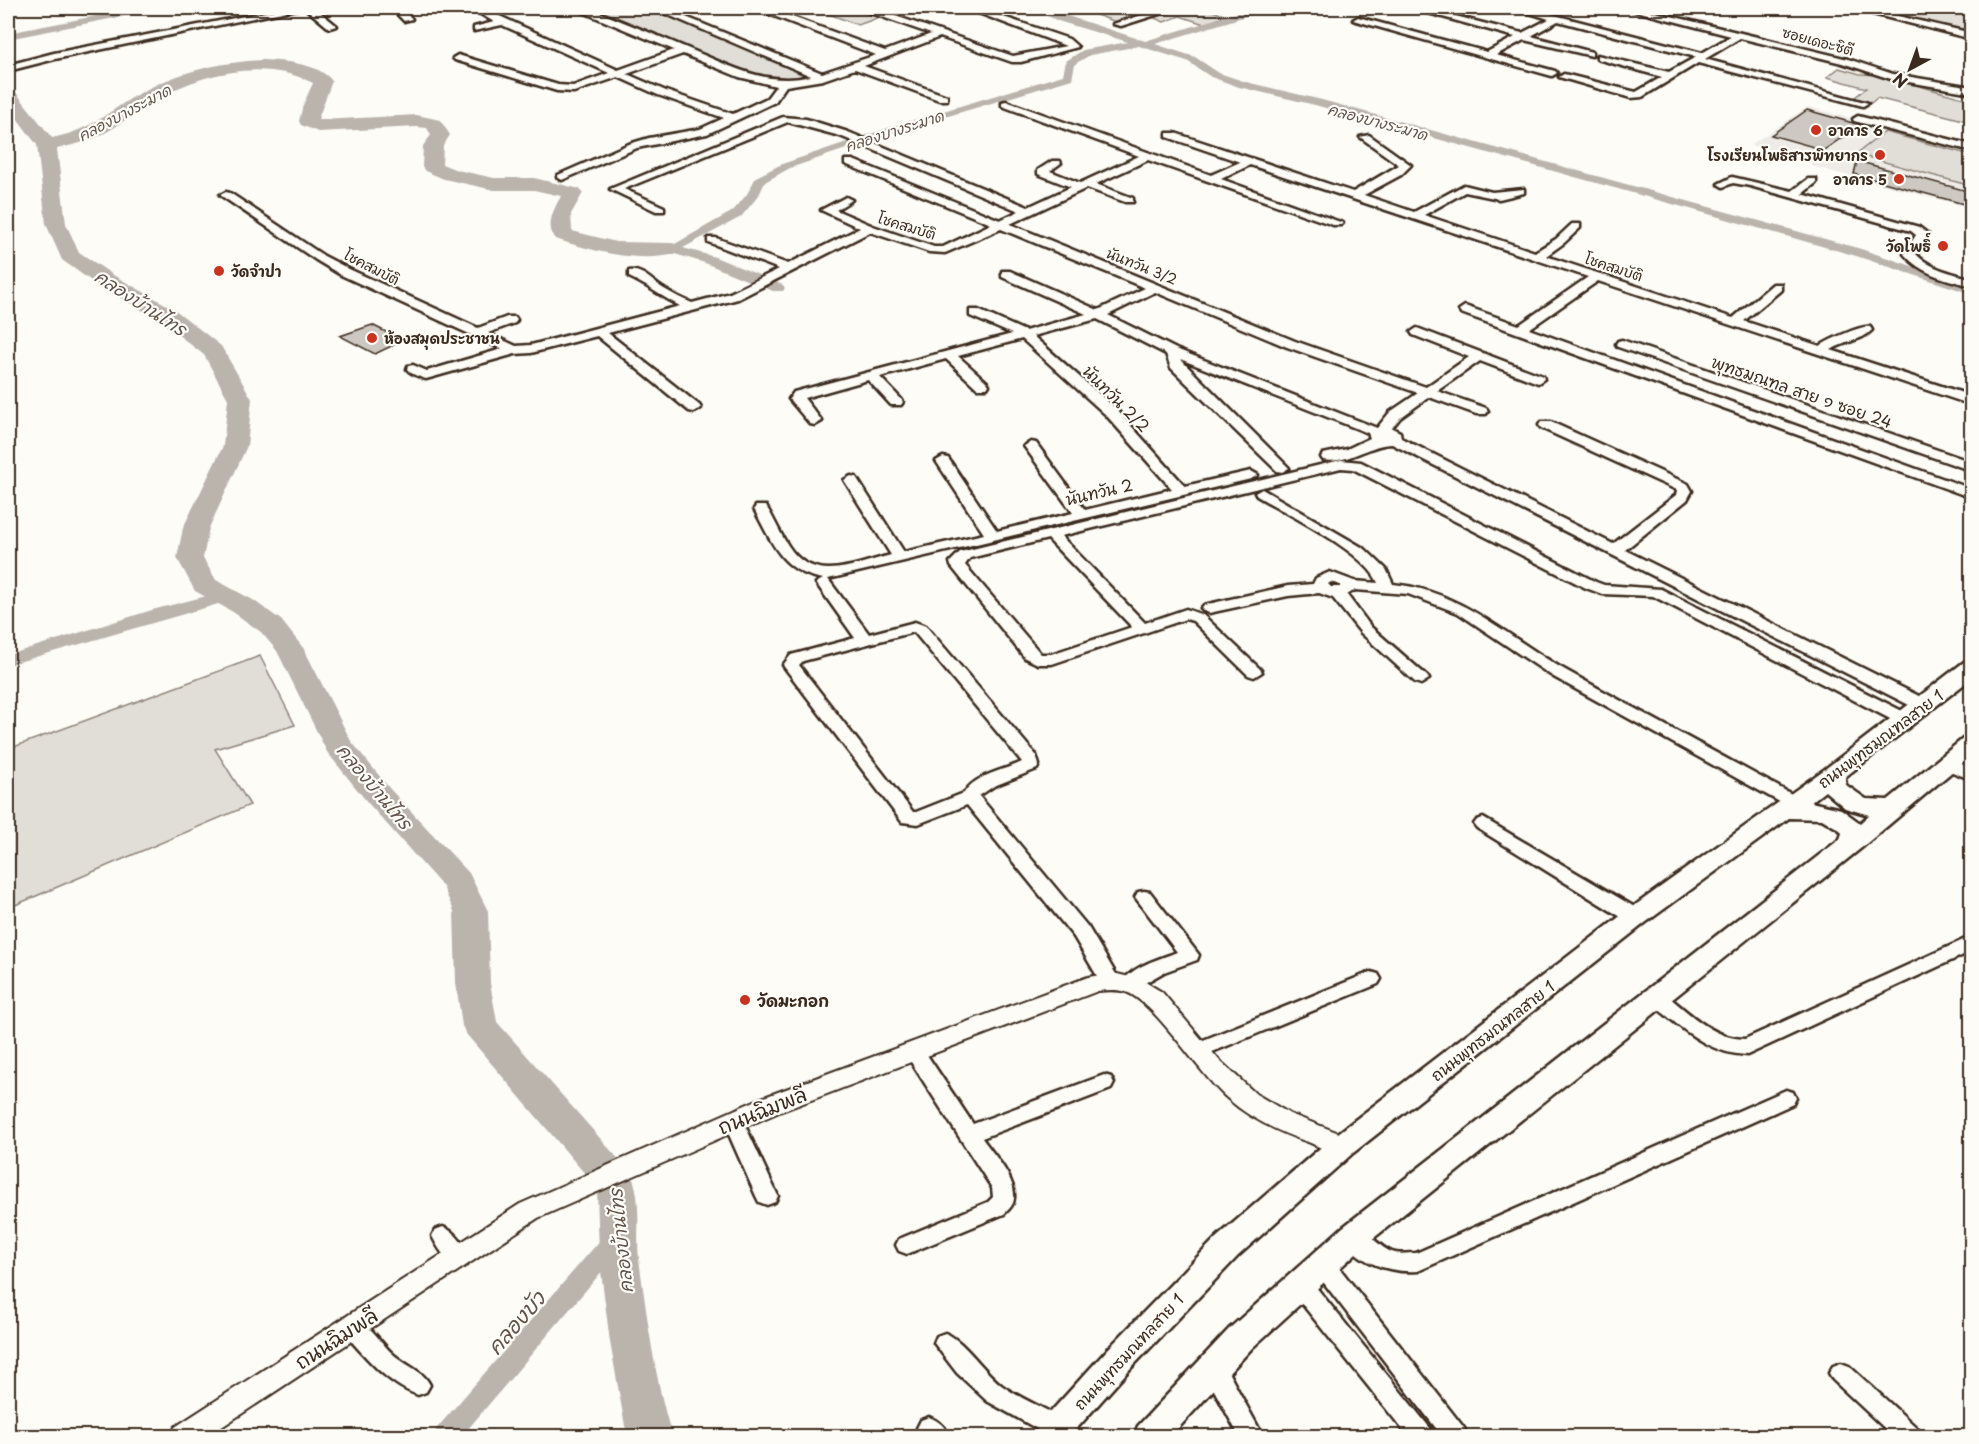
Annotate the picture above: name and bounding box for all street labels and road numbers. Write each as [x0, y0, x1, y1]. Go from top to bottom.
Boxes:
street label: ซอยเดอะซิตี [1780, 21, 1856, 61]
street label: โชคสมบัติ [875, 207, 939, 245]
street label: นันทวัน 3/2 [1103, 242, 1181, 290]
street label: โชคสมบัติ [341, 244, 403, 290]
street label: โชคสมบัติ [1582, 248, 1646, 286]
street label: พุทธมณฑล สาย ๑ ซอย 24 [1708, 349, 1896, 435]
street label: นันทวัน 2/2 [1078, 359, 1156, 437]
street label: นันทวัน 2 [1063, 472, 1135, 510]
street label: ถนนพุทธมณฑลสาย 1 [1812, 683, 1949, 795]
street label: ถนนพุทธมณฑลสาย 1 [1425, 974, 1560, 1088]
street label: ถนนฉิมพลี [713, 1079, 811, 1141]
street label: ถนนพุทธมณฑลสาย 1 [1067, 1287, 1190, 1416]
street label: ถนนฉิมพลี [289, 1300, 383, 1376]

